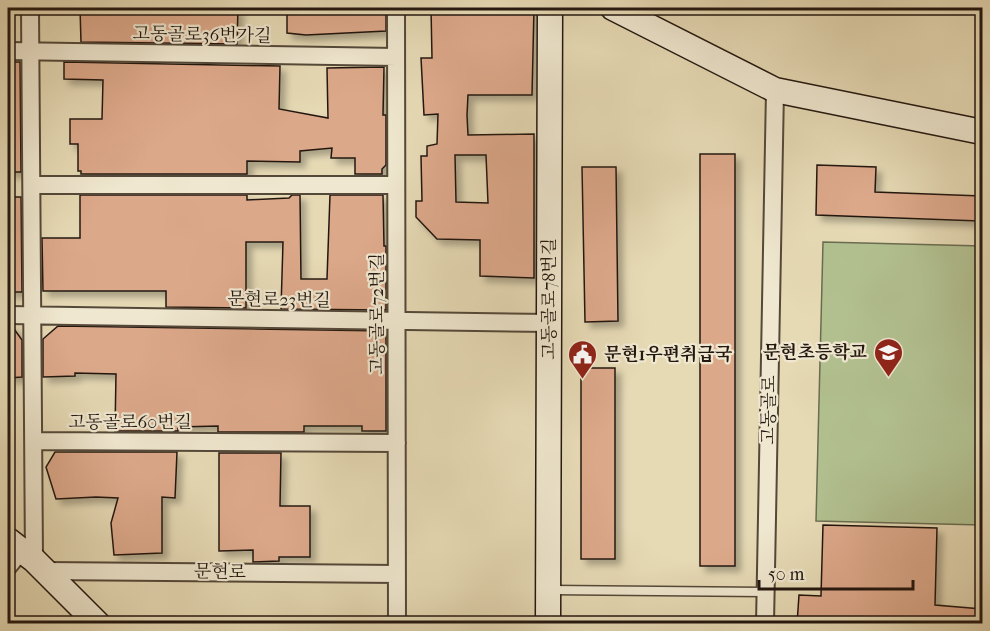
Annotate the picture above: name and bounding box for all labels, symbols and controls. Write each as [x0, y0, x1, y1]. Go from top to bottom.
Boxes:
street label: 고동골로36번가길 [132, 23, 272, 47]
street label: 고동골로78번길 [539, 238, 560, 360]
street label: 고동골로72번길 [367, 253, 388, 375]
street label: 문현로23번길 [227, 289, 331, 311]
school or university icon: 문현초등학교 [872, 336, 904, 378]
public building icon: 문현1우편취급국 [567, 338, 599, 380]
place label: 문현초등학교 [763, 342, 868, 363]
place label: 문현1우편취급국 [604, 344, 733, 365]
street label: 고동골로 [758, 375, 780, 445]
street label: 고동골로60번길 [68, 412, 192, 433]
scale bar [759, 553, 914, 591]
street label: 문현로 [194, 561, 246, 583]
text: 50 m [768, 564, 805, 585]

